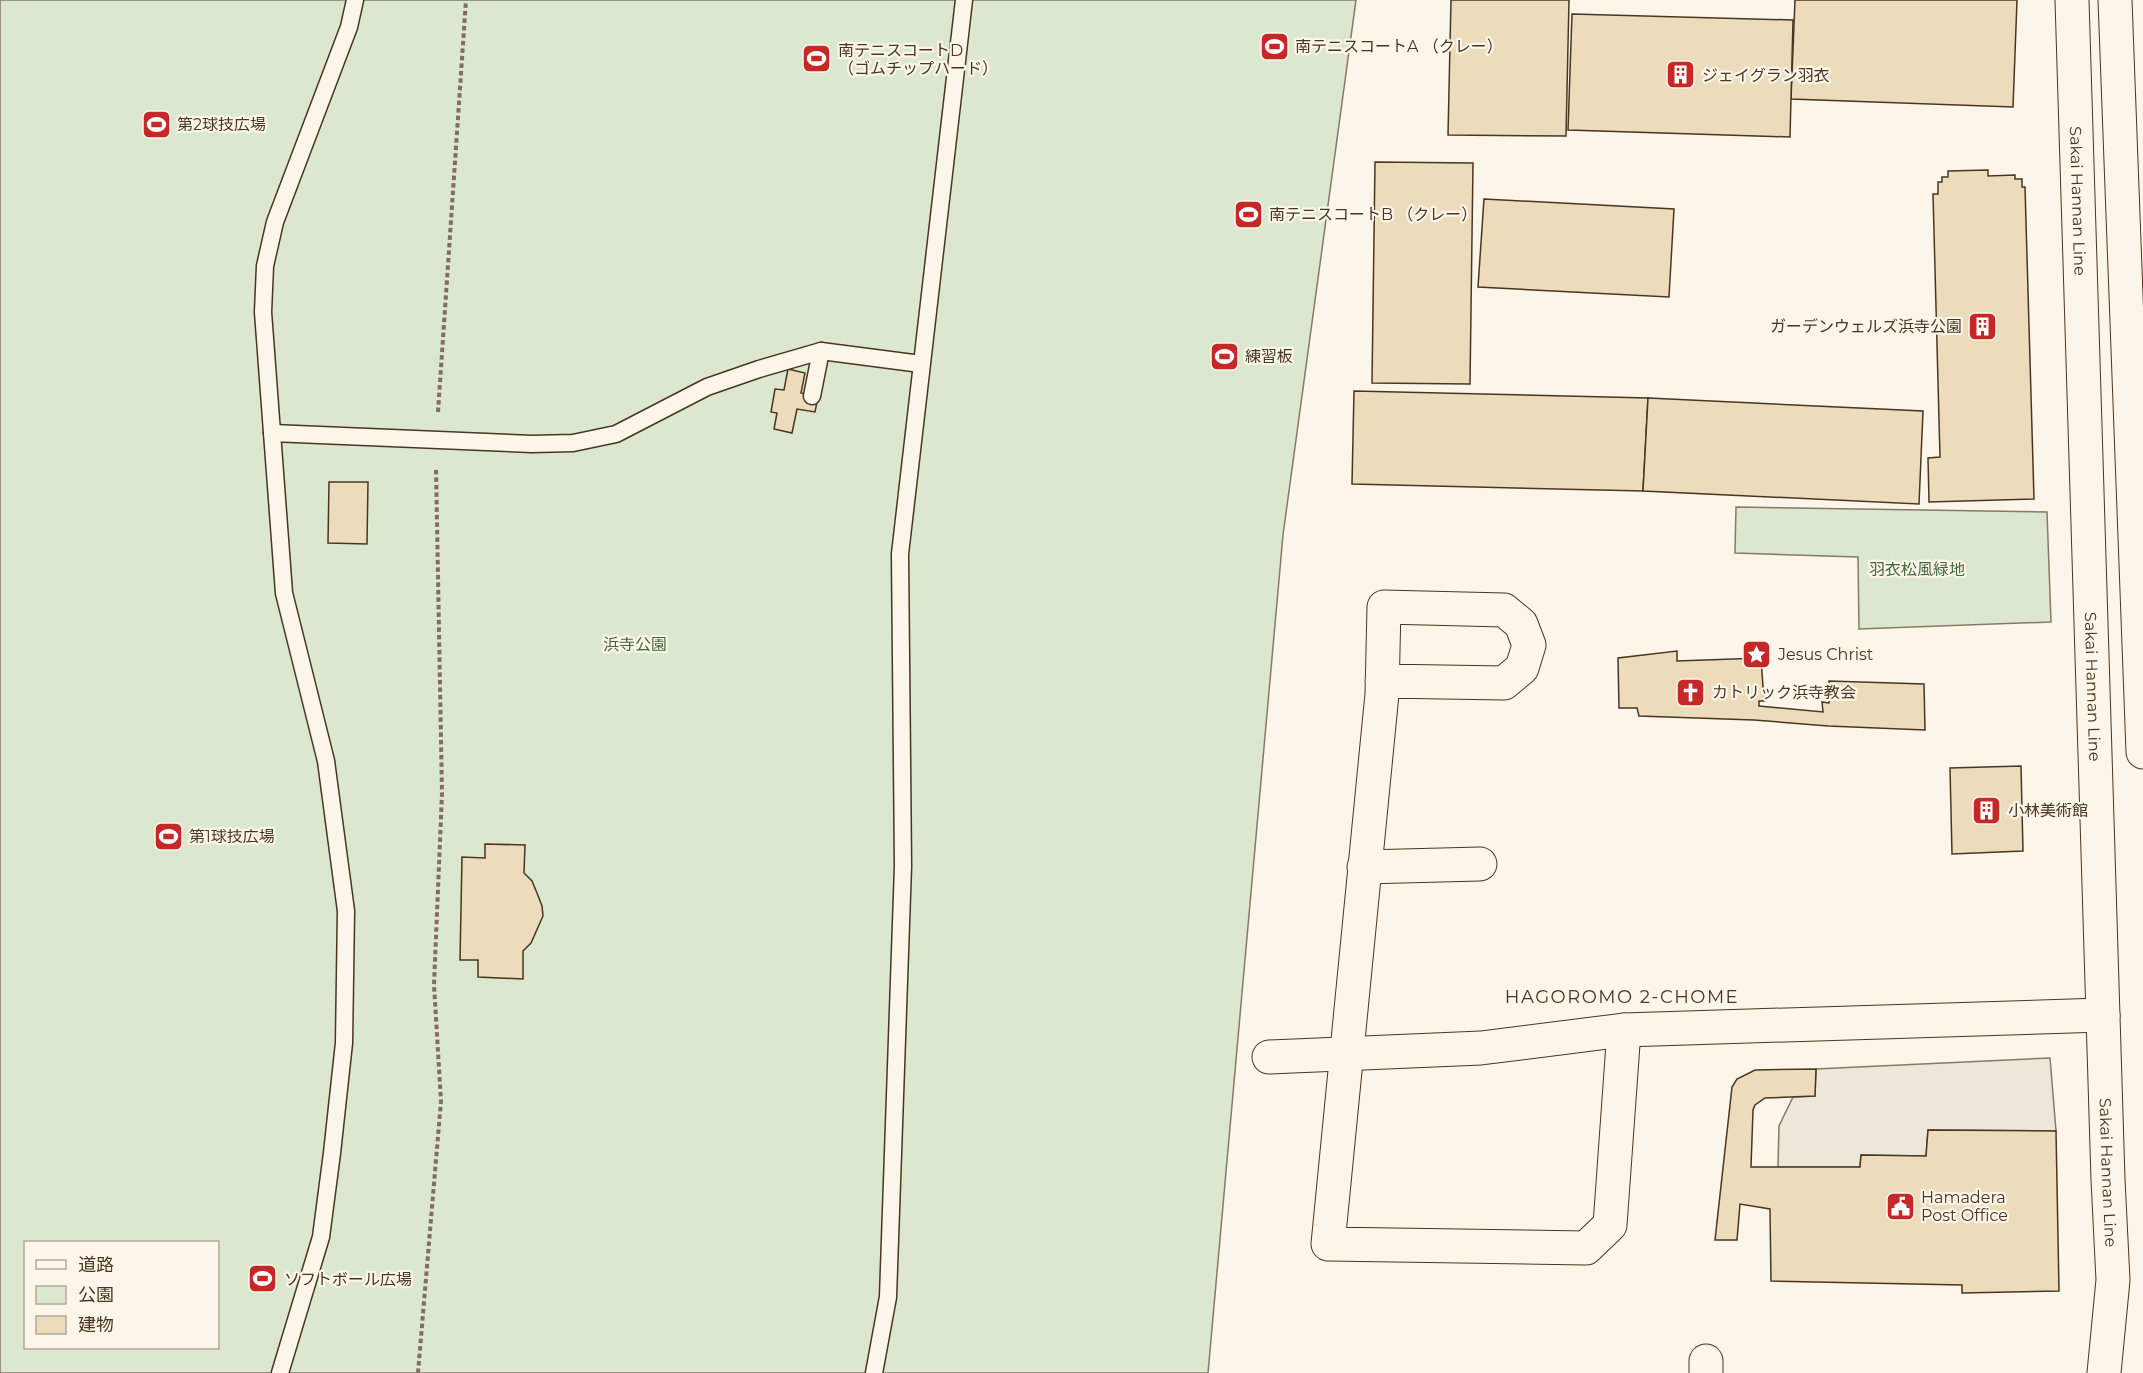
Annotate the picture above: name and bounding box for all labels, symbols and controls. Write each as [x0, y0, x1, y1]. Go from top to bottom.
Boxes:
sports icon: 南テニスコートA （クレー） [1258, 30, 1290, 62]
place label: 南テニスコートA （クレー） [1295, 37, 1503, 56]
place label: 南テニスコートD （ゴムチップハード） [838, 41, 998, 78]
sports icon: 南テニスコートD （ゴムチップハード） [801, 43, 833, 75]
building icon: ジェイグラン羽衣 [1665, 59, 1697, 91]
place label: ジェイグラン羽衣 [1702, 66, 1830, 85]
sports icon: 第2球技広場 [140, 108, 172, 140]
place label: 第2球技広場 [177, 115, 266, 134]
street label: Sakai Hannan Line [2066, 126, 2090, 276]
sports icon: 南テニスコートB （クレー） [1232, 198, 1264, 230]
place label: 南テニスコートB （クレー） [1269, 205, 1477, 224]
building icon: ガーデンウェルズ浜寺公園 [1967, 310, 1999, 342]
place label: ガーデンウェルズ浜寺公園 [1770, 317, 1962, 336]
sports icon: 練習板 [1208, 340, 1240, 372]
place label: 練習板 [1245, 347, 1293, 366]
park label: 羽衣松風緑地 [1869, 560, 1965, 579]
street label: Sakai Hannan Line [2081, 612, 2105, 762]
park label: 浜寺公園 [603, 635, 667, 654]
place icon: Jesus Christ [1741, 638, 1773, 670]
place label: Jesus Christ [1777, 645, 1874, 664]
church icon: カトリック浜寺教会 [1675, 676, 1707, 708]
place label: カトリック浜寺教会 [1712, 683, 1856, 702]
building icon: 小林美術館 [1971, 794, 2003, 826]
place label: 小林美術館 [2008, 801, 2088, 820]
sports icon: 第1球技広場 [152, 820, 184, 852]
place label: 第1球技広場 [189, 827, 275, 846]
district label: HAGOROMO 2-CHOME [1505, 986, 1739, 1008]
street label: Sakai Hannan Line [2096, 1097, 2121, 1248]
place label: Hamadera Post Office [1921, 1188, 2008, 1225]
public building icon: Hamadera Post Office [1884, 1190, 1916, 1222]
legend [24, 1241, 219, 1349]
text: 道路 [78, 1254, 114, 1276]
sports icon: ソフトボール広場 [247, 1263, 279, 1295]
place label: ソフトボール広場 [284, 1270, 412, 1289]
text: 公園 [78, 1284, 114, 1306]
text: 建物 [78, 1314, 114, 1336]

